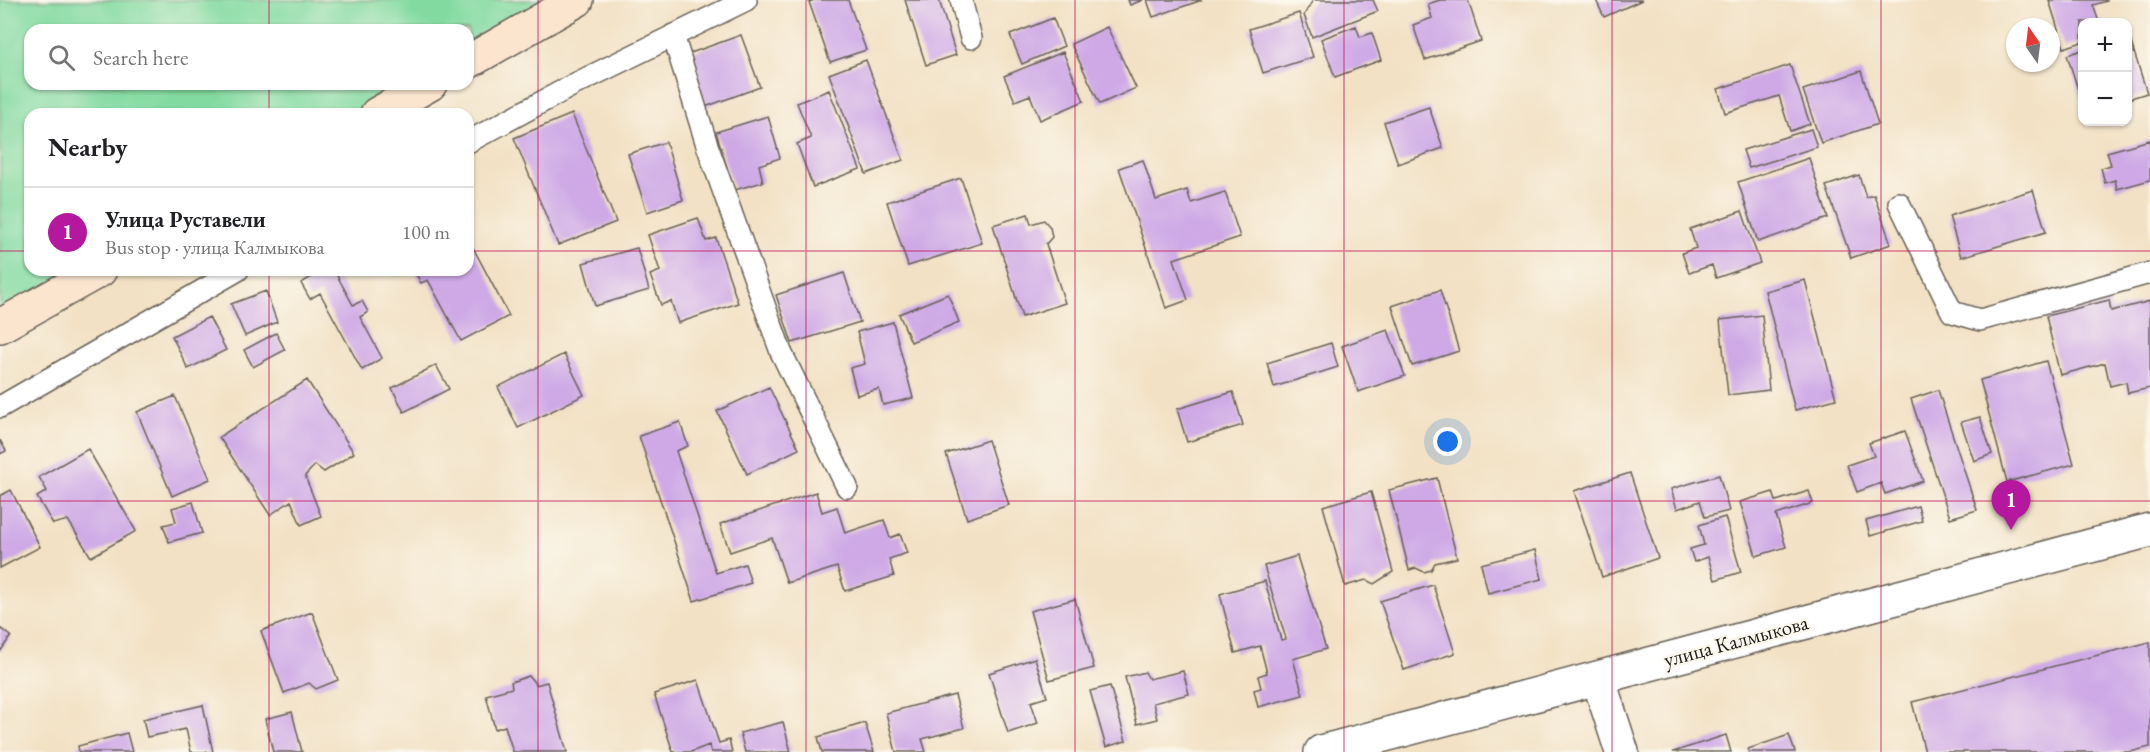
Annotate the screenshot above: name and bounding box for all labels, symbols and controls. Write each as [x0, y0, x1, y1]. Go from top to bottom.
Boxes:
north arrow [2006, 18, 2060, 72]
map controls [2078, 18, 2132, 126]
button: + [2078, 18, 2132, 72]
search box [24, 24, 474, 90]
icon: search [45, 41, 78, 74]
text: Search here [93, 43, 188, 72]
button: − [2078, 72, 2132, 126]
text: Nearby [48, 130, 128, 164]
text: Улица Руставели [105, 205, 266, 234]
text: 1 [62, 219, 73, 245]
text: 100 m [402, 219, 450, 245]
text: Bus stop · улица Калмыкова [105, 234, 325, 260]
your location [1433, 427, 1462, 456]
pin: 1 [1992, 480, 2030, 530]
street label: улица Калмыкова [1660, 608, 1812, 673]

